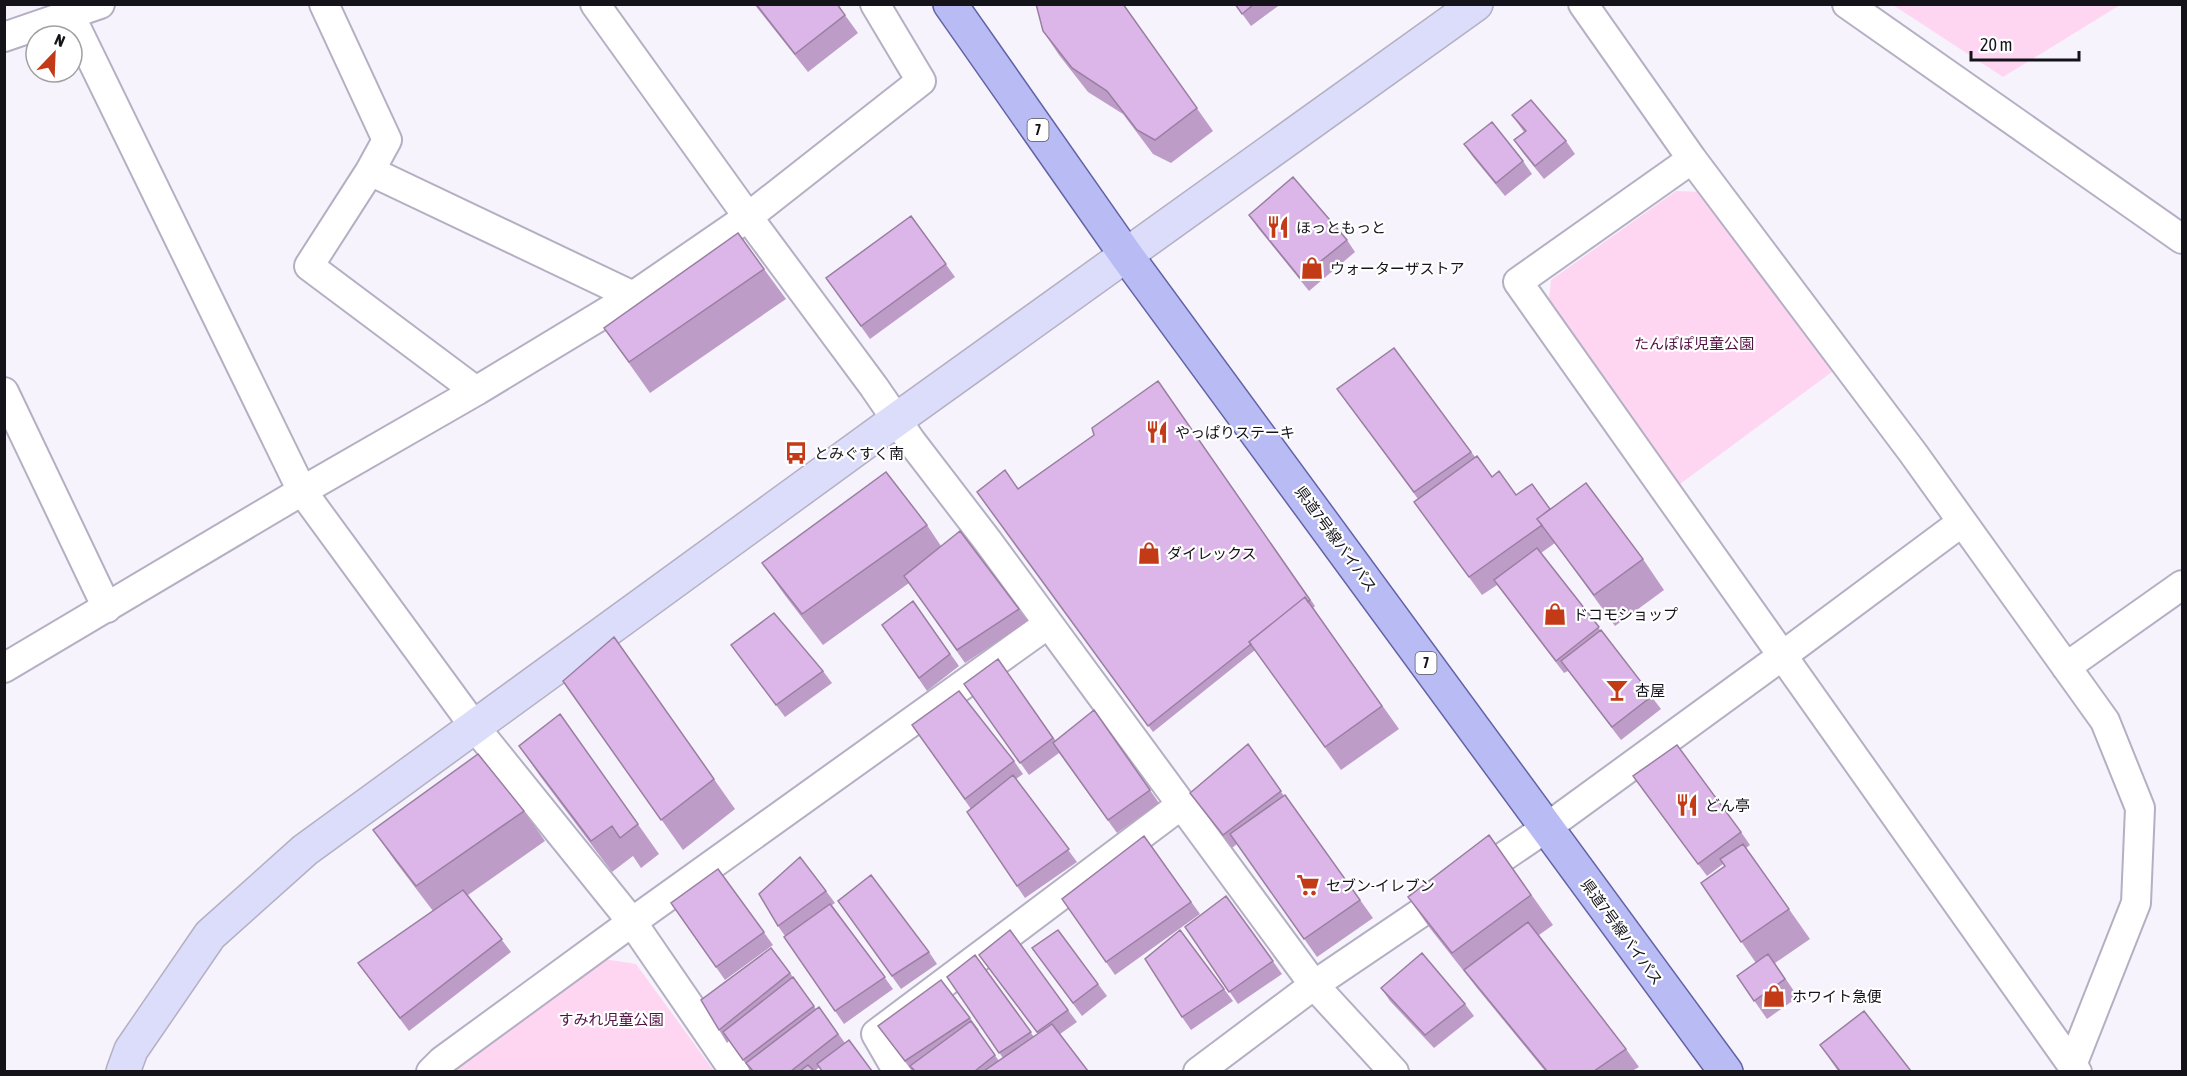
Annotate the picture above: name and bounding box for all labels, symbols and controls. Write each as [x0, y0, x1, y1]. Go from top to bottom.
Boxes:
north arrow [24, 24, 84, 84]
scale bar [1971, 24, 2079, 62]
text: N [52, 30, 68, 50]
text: 20 m [1980, 34, 2012, 55]
road number: 7 [1028, 119, 1048, 141]
restaurant icon: ほっともっと [1265, 214, 1291, 240]
place label: ほっともっと [1296, 219, 1386, 236]
shop icon: ウォーターザストア [1299, 255, 1325, 281]
place label: ウォーターザストア [1330, 260, 1465, 277]
park label: たんぽぽ児童公園 [1634, 335, 1754, 352]
restaurant icon: やっぱりステーキ [1144, 419, 1170, 445]
place label: やっぱりステーキ [1175, 424, 1295, 441]
bus stop icon: とみぐすく南 [783, 440, 809, 466]
place label: とみぐすく南 [814, 445, 904, 462]
street label: 県道7号線バイパス [1292, 483, 1380, 595]
shop icon: ダイレックス [1136, 540, 1162, 566]
place label: ダイレックス [1167, 545, 1257, 562]
shop icon: ドコモショップ [1542, 601, 1568, 627]
place label: ドコモショップ [1573, 606, 1678, 623]
road number: 7 [1416, 652, 1436, 674]
bar icon: 杏屋 [1604, 677, 1630, 703]
place label: 杏屋 [1635, 682, 1665, 699]
restaurant icon: どん亭 [1674, 792, 1700, 818]
place label: どん亭 [1705, 797, 1750, 814]
supermarket icon: セブン-イレブン [1295, 872, 1321, 898]
street label: 県道7号線バイパス [1578, 876, 1666, 988]
place label: セブン-イレブン [1326, 877, 1435, 894]
shop icon: ホワイト急便 [1761, 983, 1787, 1009]
place label: ホワイト急便 [1792, 988, 1882, 1005]
park label: すみれ児童公園 [558, 1011, 664, 1028]

